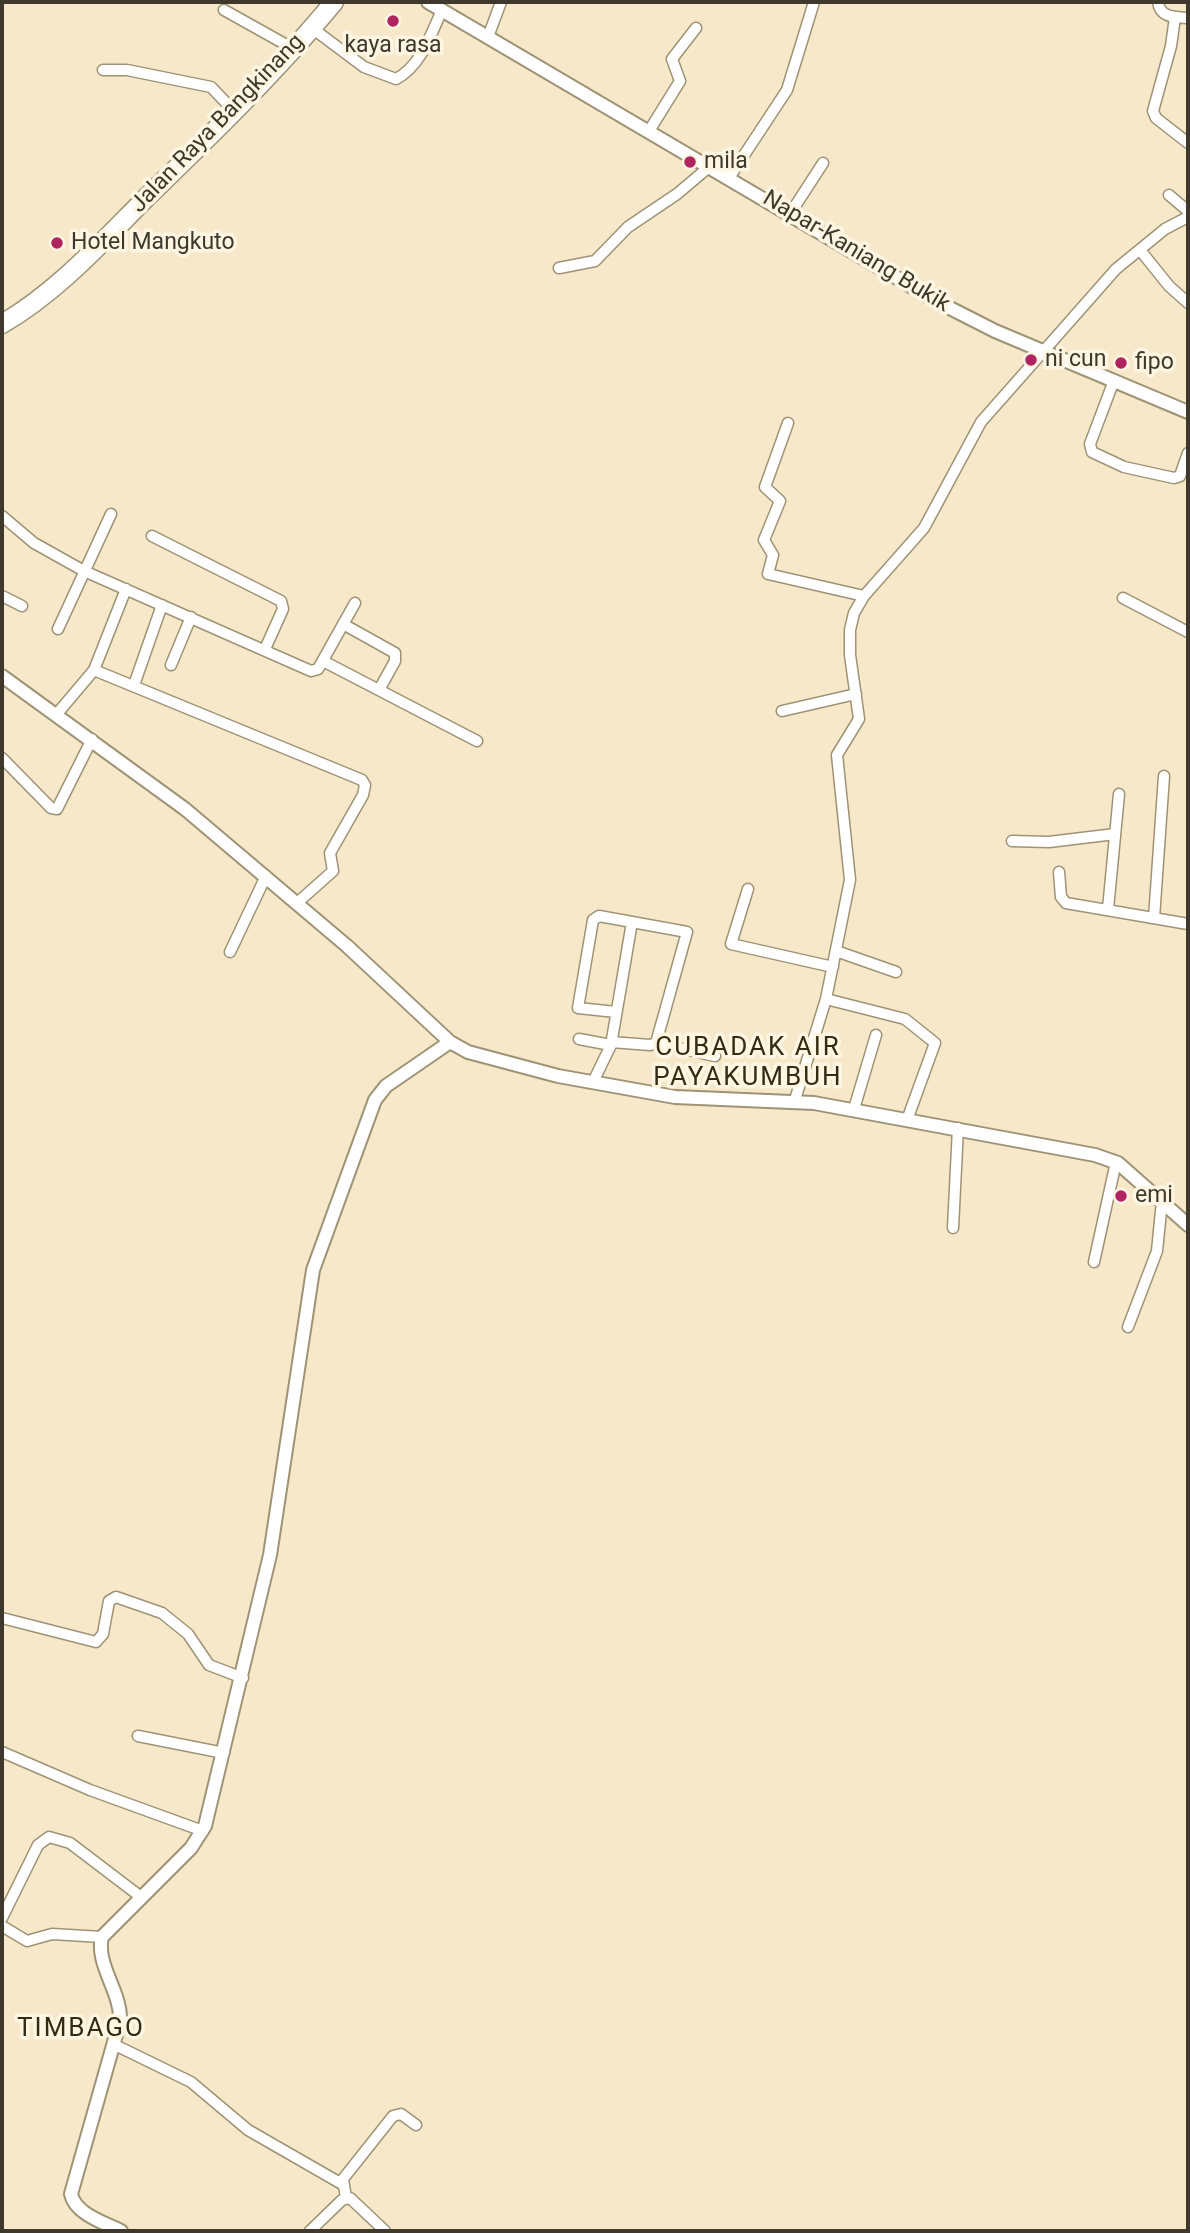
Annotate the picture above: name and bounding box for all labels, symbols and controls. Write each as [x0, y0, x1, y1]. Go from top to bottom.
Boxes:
marker: kaya rasa [385, 13, 401, 29]
street label: Jalan Raya Bangkinang [126, 29, 310, 219]
place label: kaya rasa [344, 32, 442, 60]
place label: mila [704, 148, 748, 176]
marker: mila [682, 154, 698, 170]
street label: Napar-Kaniang Bukik [757, 185, 955, 319]
place label: Hotel Mangkuto [71, 229, 235, 257]
marker: Hotel Mangkuto [49, 235, 65, 251]
place label: ni cun [1045, 346, 1106, 374]
place label: fipo [1135, 349, 1174, 377]
marker: ni cun [1023, 352, 1039, 368]
marker: fipo [1113, 355, 1129, 371]
district label: CUBADAK AIR PAYAKUMBUH [655, 1032, 841, 1094]
place label: emi [1135, 1182, 1173, 1210]
marker: emi [1113, 1188, 1129, 1204]
district label: TIMBAGO [18, 2013, 144, 2045]

